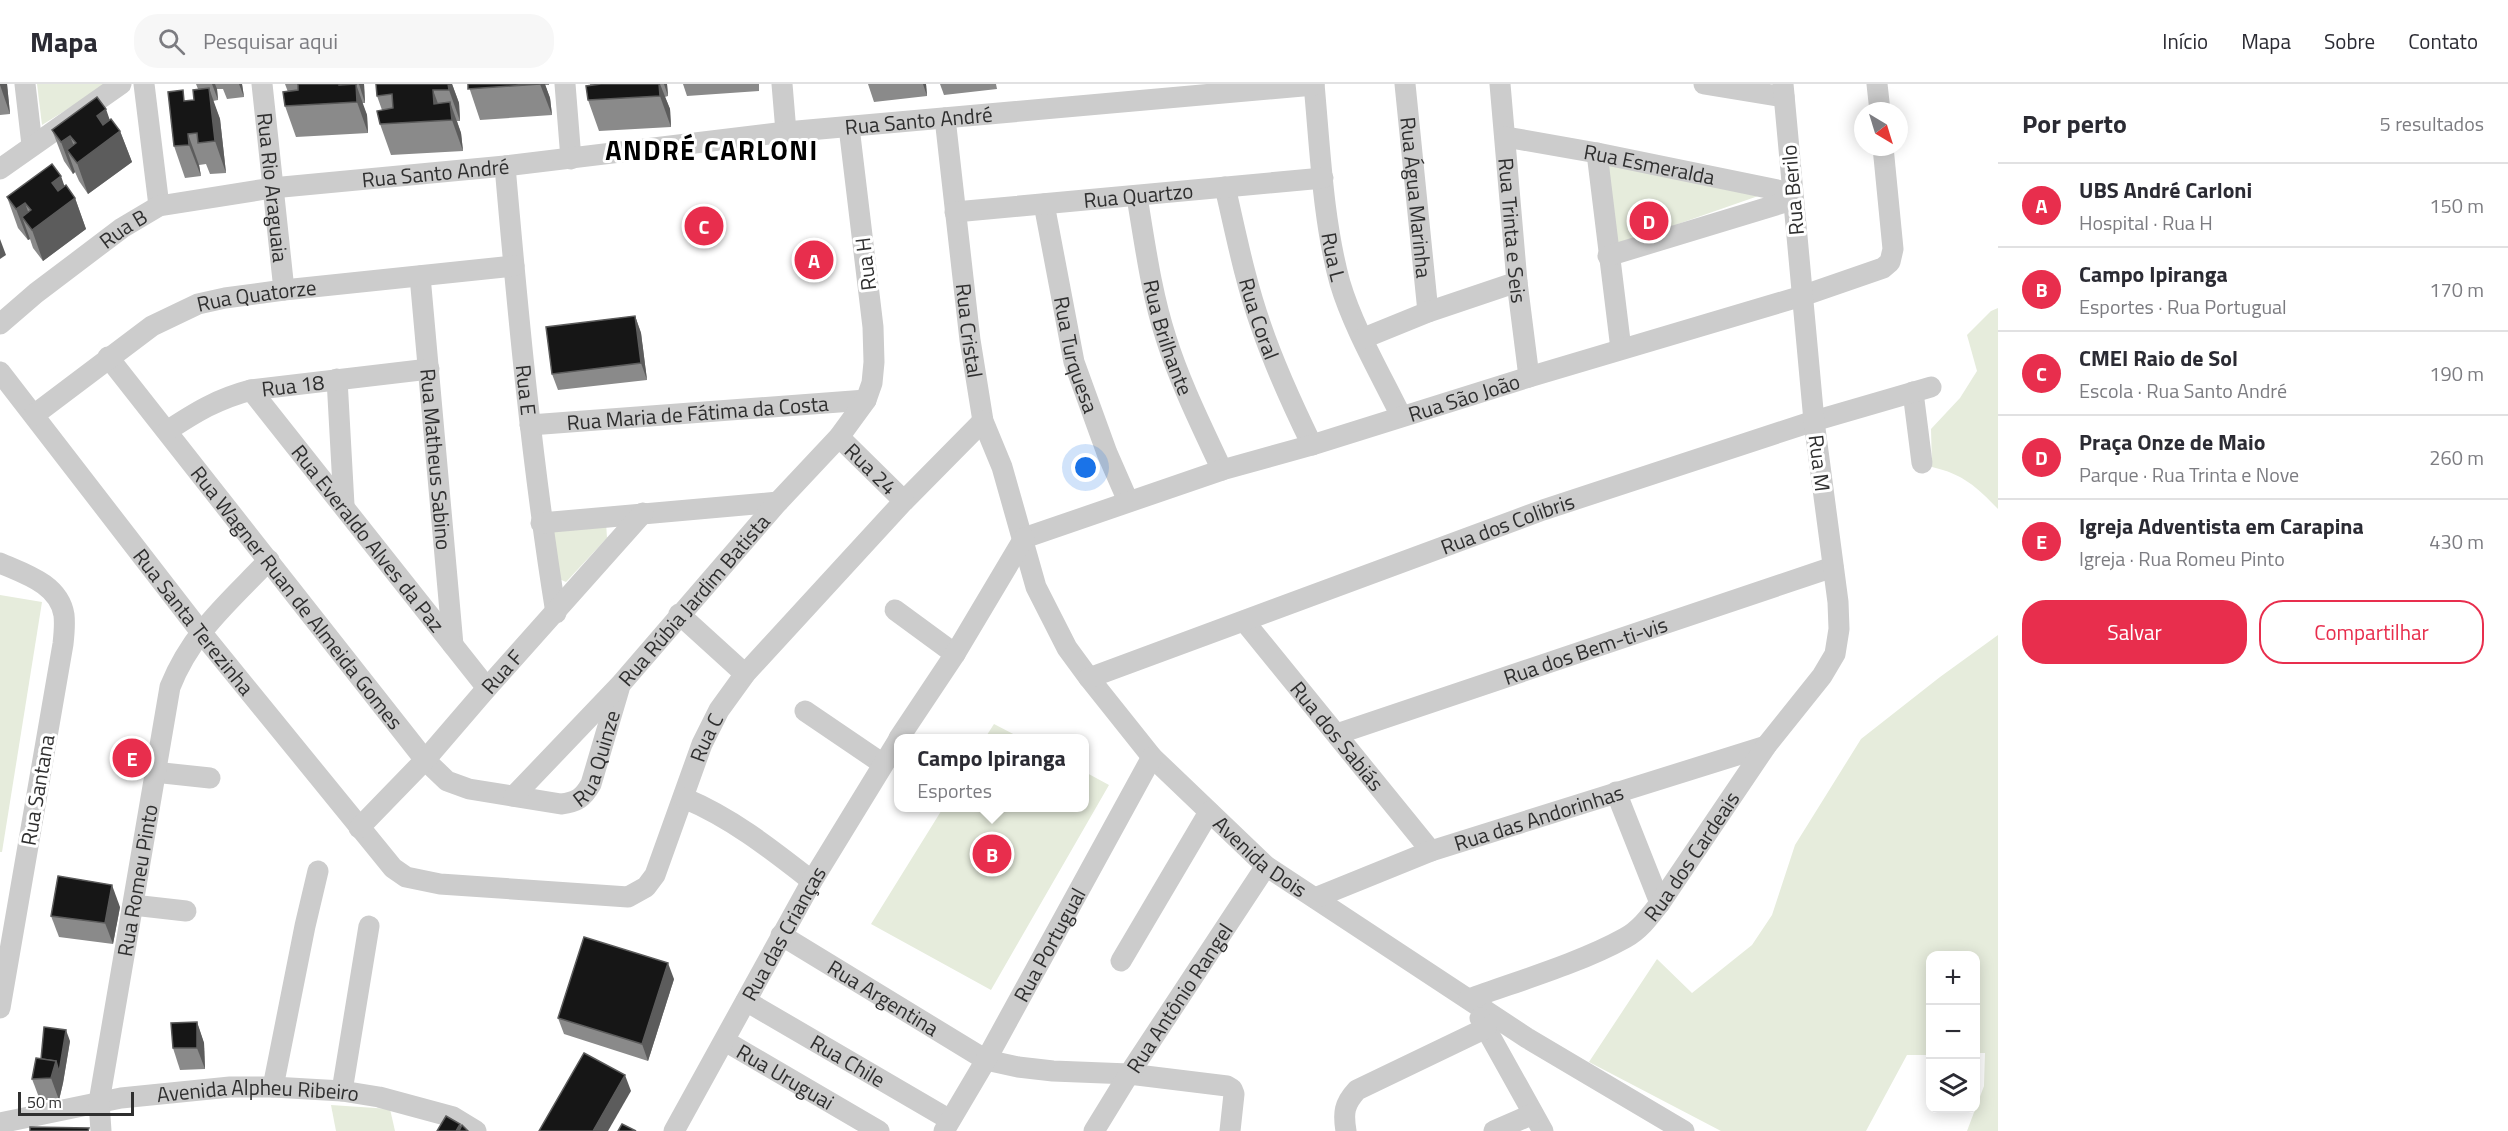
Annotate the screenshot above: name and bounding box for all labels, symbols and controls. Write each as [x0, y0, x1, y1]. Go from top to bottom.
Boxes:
search box [134, 14, 554, 68]
text: Mapa [30, 20, 98, 63]
text: Pesquisar aqui [203, 24, 338, 58]
icon: search [155, 25, 188, 58]
text: Início [2162, 25, 2208, 57]
text: Mapa [2241, 25, 2291, 57]
text: Sobre [2324, 25, 2375, 57]
text: Contato [2408, 25, 2478, 57]
street label: Rua Santo André [843, 98, 994, 143]
north arrow [1854, 102, 1908, 156]
text: Por perto [2022, 104, 2127, 143]
text: 5 resultados [2380, 108, 2484, 139]
street label: Rua Rio Araguaia [249, 111, 297, 264]
street label: Rua Água Marinha [1392, 115, 1441, 280]
district label: ANDRÉ CARLONI [605, 129, 819, 170]
street label: Rua Esmeralda [1581, 135, 1718, 193]
street label: Rua Berilo [1772, 144, 1812, 236]
street label: Rua Santo André [360, 150, 511, 195]
street label: Rua Trinta e Seis [1490, 157, 1536, 305]
text: UBS André Carloni [2079, 173, 2252, 207]
street label: Rua Quartzo [1082, 174, 1194, 216]
text: A [2035, 190, 2048, 221]
text: 150 m [2429, 190, 2484, 221]
pin: D [1630, 198, 1668, 244]
street label: Rua B [92, 201, 153, 256]
pin: C [684, 204, 724, 248]
text: Hospital · Rua H [2079, 207, 2213, 238]
street label: Rua L [1313, 230, 1355, 285]
street label: Rua H [846, 236, 884, 292]
pin: A [794, 238, 834, 282]
text: Campo Ipiranga [2079, 257, 2228, 291]
street label: Rua Quatorze [193, 271, 318, 320]
street label: Rua Coral [1231, 274, 1288, 364]
text: B [2035, 274, 2048, 305]
text: 170 m [2429, 274, 2484, 305]
street label: Rua Brilhante [1135, 277, 1202, 400]
street label: Rua Cristal [948, 282, 992, 380]
text: Esportes · Rua Portugual [2079, 291, 2287, 322]
street label: Rua Turquesa [1046, 294, 1107, 418]
text: CMEI Raio de Sol [2079, 341, 2238, 375]
text: C [2036, 358, 2047, 389]
text: 190 m [2429, 358, 2484, 389]
street label: Rua E [508, 363, 545, 417]
street label: Rua 18 [260, 365, 326, 405]
street label: Rua São João [1404, 365, 1524, 430]
street label: Rua Matheus Sabino [412, 367, 460, 551]
text: Escola · Rua Santo André [2079, 375, 2287, 406]
street label: Rua Maria de Fátima da Costa [565, 387, 830, 438]
text: Praça Onze de Maio [2079, 425, 2265, 459]
street label: Rua M [1801, 433, 1839, 493]
street label: Rua 24 [837, 435, 905, 502]
street label: Rua Everaldo Alves da Paz [284, 437, 453, 639]
text: D [2035, 442, 2048, 473]
text: 260 m [2429, 442, 2484, 473]
your location [1071, 453, 1100, 482]
street label: Rua Wagner Ruan de Almeida Gomes [183, 459, 411, 736]
text: Parque · Rua Trinta e Nove [2079, 459, 2299, 490]
street label: Rua dos Colibris [1436, 485, 1578, 563]
street label: Rua Rúbia Jardim Batista [610, 506, 777, 693]
text: Igreja Adventista em Carapina [2079, 509, 2364, 543]
text: E [2036, 526, 2047, 557]
text: 430 m [2429, 526, 2484, 557]
street label: Rua Santa Terezinha [126, 541, 262, 702]
text: Igreja · Rua Romeu Pinto [2079, 543, 2285, 574]
button: Salvar [2022, 600, 2247, 664]
button: Compartilhar [2259, 600, 2484, 664]
street label: Rua dos Bem-ti-vis [1499, 608, 1672, 693]
street label: Rua F [473, 642, 530, 701]
street label: Rua dos Sabiás [1283, 674, 1392, 798]
street label: Rua Quinze [565, 706, 628, 814]
street label: Rua C [681, 708, 731, 766]
street label: Rua Santana [12, 732, 63, 848]
popup [894, 734, 1089, 812]
pin: E [112, 736, 152, 780]
text: Campo Ipiranga [917, 741, 1066, 775]
text: Esportes [917, 775, 992, 806]
street label: Rua das Andorinhas [1450, 776, 1627, 859]
street label: Rua dos Cardeais [1636, 785, 1747, 928]
street label: Rua Romeu Pinto [108, 802, 166, 959]
street label: Avenida Dois [1206, 808, 1314, 905]
pin: B [972, 832, 1012, 876]
street label: Rua das Crianças [733, 860, 834, 1006]
street label: Rua Portugual [1005, 882, 1093, 1008]
street label: Rua Antônio Rangel [1118, 916, 1240, 1079]
street label: Rua Argentina [822, 951, 946, 1044]
map controls [1926, 951, 1980, 1113]
button: + [1926, 951, 1980, 1005]
button: − [1926, 1005, 1980, 1059]
street label: Rua Chile [804, 1026, 891, 1095]
street label: Rua Uruguai [731, 1035, 840, 1117]
button: layers [1926, 1059, 1980, 1113]
street label: Avenida Alpheu Ribeiro [155, 1071, 362, 1110]
scale bar [18, 1089, 134, 1116]
text: 50 m [27, 1090, 62, 1114]

